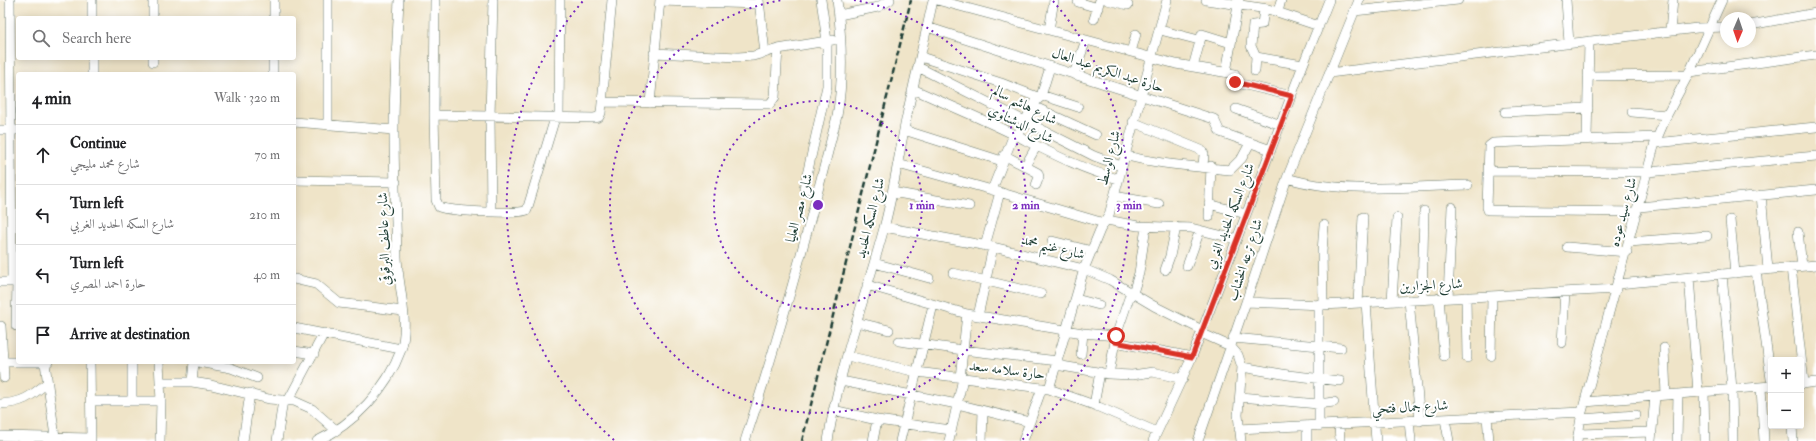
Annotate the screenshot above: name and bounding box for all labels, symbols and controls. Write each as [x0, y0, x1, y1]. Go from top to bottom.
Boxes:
north arrow [1720, 12, 1756, 48]
search box [16, 16, 296, 60]
icon: search [30, 27, 52, 49]
text: Search here [62, 29, 131, 48]
street label: حارة عبد الكريم عبد العال [1049, 44, 1166, 100]
route end [1226, 73, 1244, 91]
street label: شارع هاشم سالم [988, 82, 1060, 133]
text: 4 min [32, 88, 71, 109]
text: Walk · 320 m [214, 90, 280, 106]
street label: شارع الدشناوي [985, 101, 1056, 150]
street label: شارع الوسط [1094, 129, 1127, 188]
text: Continue [70, 134, 126, 153]
icon: ahead [32, 144, 54, 166]
text: 70 m [255, 147, 280, 163]
text: شارع محمد مليجي [70, 156, 140, 172]
street label: شارع السكه الحديد الغربي [1202, 161, 1261, 272]
street label: شارع مصر العليا [782, 172, 819, 245]
street label: شارع سيد عوده [1606, 175, 1643, 249]
street label: شارع السكه الحديد [852, 176, 891, 261]
street label: شارع عاطف البرقوقي [374, 192, 397, 286]
text: Turn left [70, 194, 124, 213]
centre of rings [811, 198, 825, 212]
text: 1 min [909, 198, 936, 213]
text: 2 min [1012, 198, 1040, 213]
text: 3 min [1116, 198, 1143, 213]
icon: left [32, 204, 54, 226]
text: 210 m [249, 207, 280, 223]
text: شارع السكه الحديد الغربي [70, 216, 174, 232]
street label: شارع ترعه الخشاب [1224, 217, 1269, 304]
street label: شارع غنيم محمد [1018, 231, 1087, 268]
text: Turn left [70, 254, 124, 273]
icon: left [32, 264, 54, 286]
text: 40 m [254, 267, 280, 283]
street label: شارع الجزارين [1399, 275, 1463, 298]
text: حارة احمد المصري [70, 276, 146, 292]
icon: arrive [32, 324, 54, 346]
text: Arrive at destination [70, 325, 190, 344]
route start [1107, 327, 1125, 345]
street label: حارة سلامه سعد [968, 357, 1046, 383]
map controls [1768, 357, 1804, 429]
button: + [1768, 357, 1804, 393]
button: − [1768, 393, 1804, 429]
street label: شارع جمال فتحي [1371, 397, 1449, 421]

